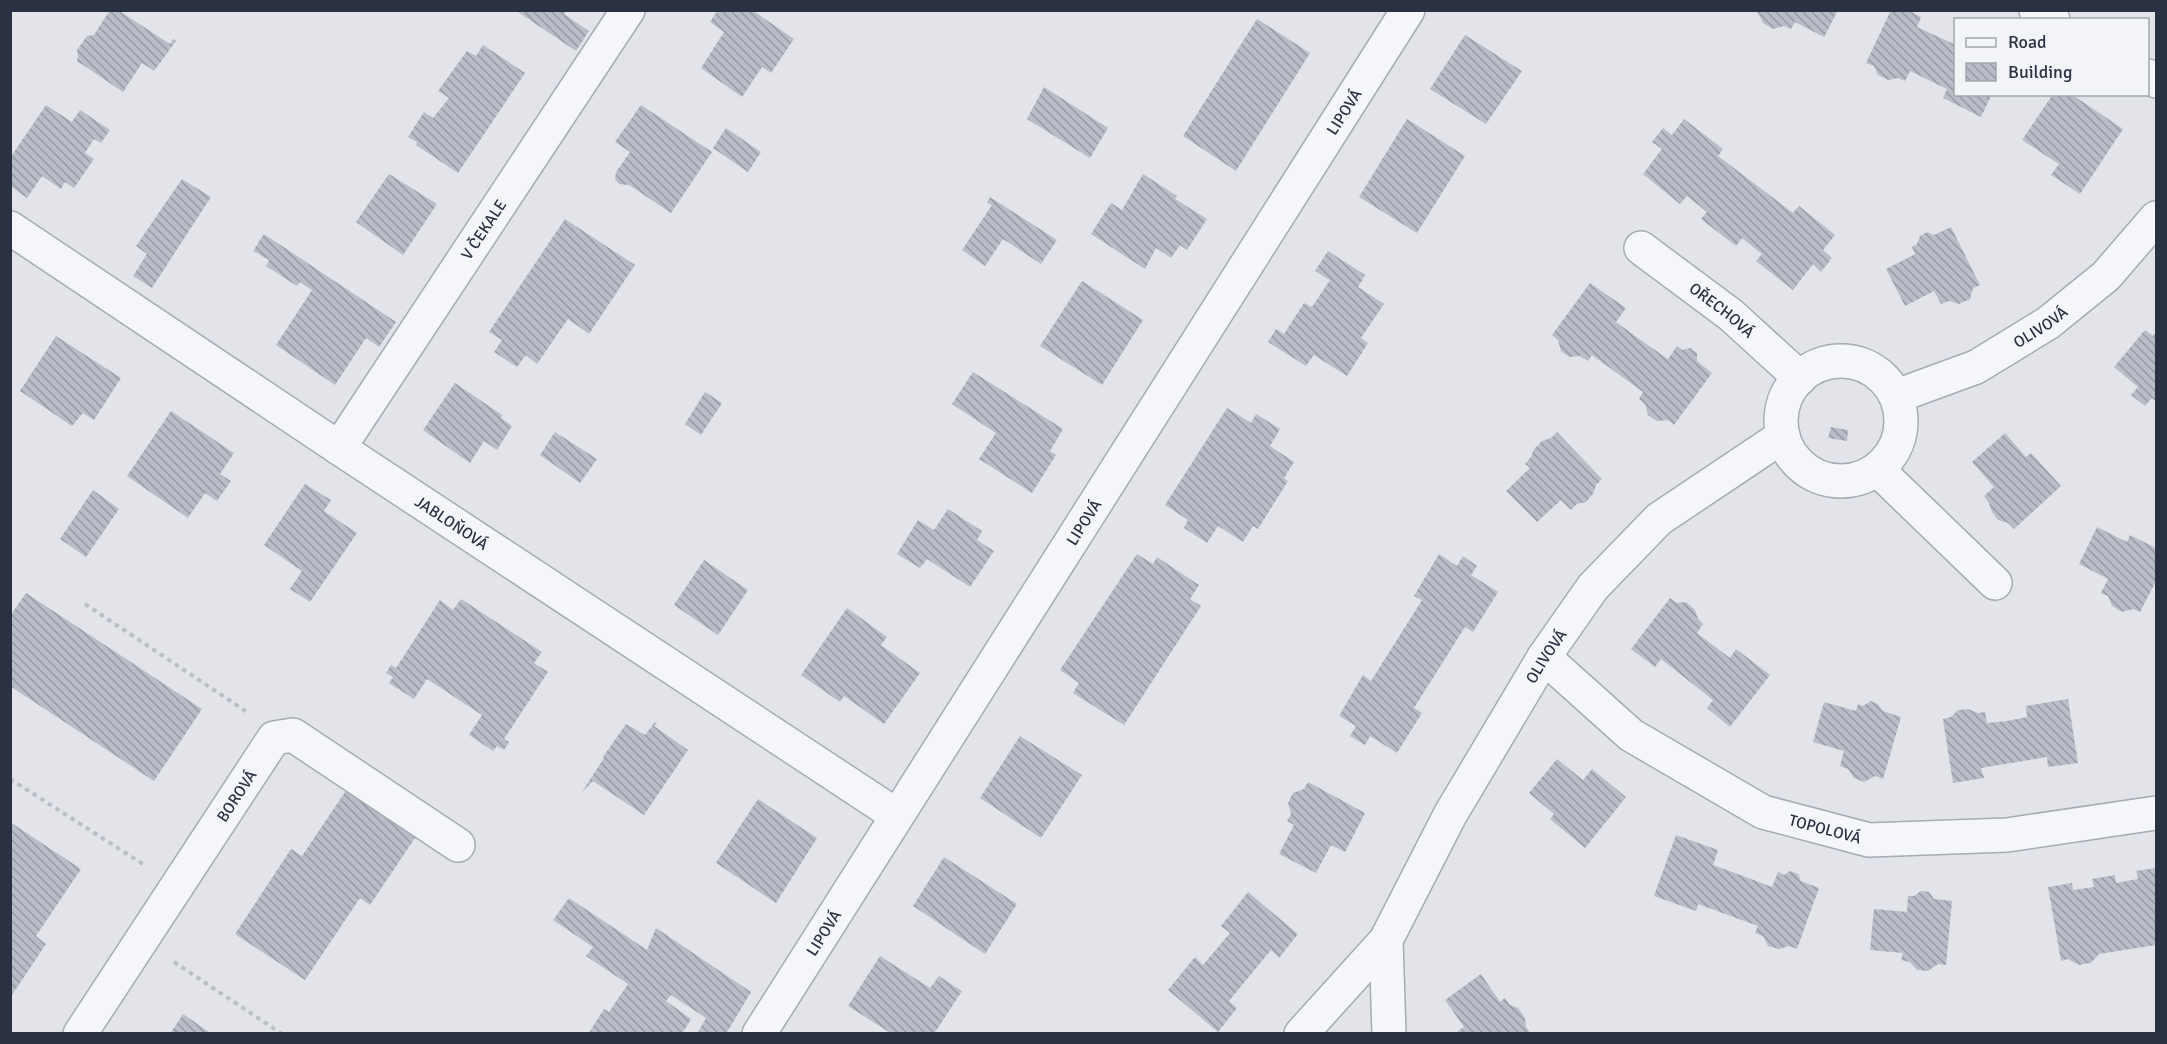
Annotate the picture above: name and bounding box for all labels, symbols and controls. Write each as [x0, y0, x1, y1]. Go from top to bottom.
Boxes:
legend [1954, 18, 2149, 96]
text: Road [2008, 31, 2047, 53]
text: Building [2008, 61, 2072, 83]
street label: LIPOVÁ [1322, 85, 1366, 139]
street label: V ČEKALE [457, 196, 511, 264]
street label: OŘECHOVÁ [1685, 278, 1759, 343]
street label: OLIVOVÁ [2010, 302, 2072, 353]
street label: JABLOŇOVÁ [411, 492, 492, 555]
street label: LIPOVÁ [1062, 496, 1106, 549]
street label: OLIVOVÁ [1522, 625, 1572, 687]
street label: BOROVÁ [213, 766, 261, 826]
street label: TOPOLOVÁ [1787, 810, 1863, 849]
street label: LIPOVÁ [802, 906, 846, 960]

